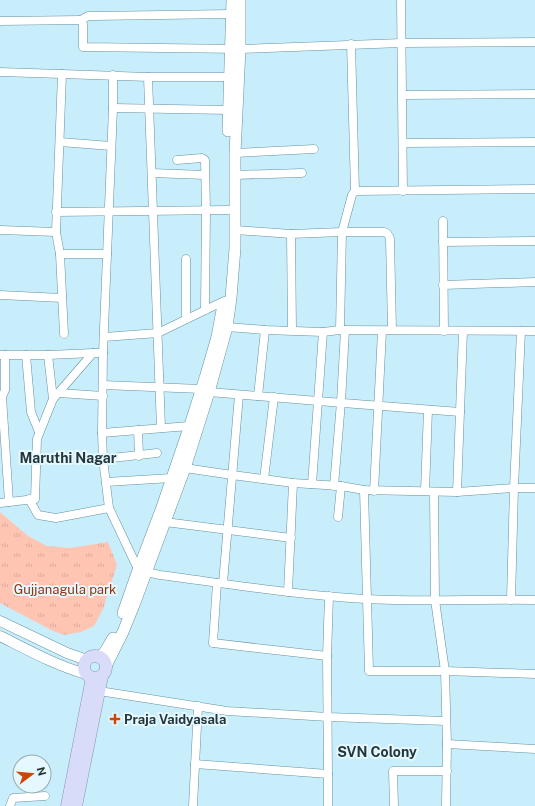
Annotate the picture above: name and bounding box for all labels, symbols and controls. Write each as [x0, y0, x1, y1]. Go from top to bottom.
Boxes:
district label: Maruthi Nagar [19, 450, 117, 466]
park label: Gujjanagula park [14, 582, 116, 597]
place label: Praja Vaidyasala [124, 712, 226, 727]
marker: Praja Vaidyasala [109, 713, 121, 725]
district label: SVN Colony [337, 744, 417, 760]
north arrow [12, 754, 52, 794]
text: N [35, 765, 49, 777]

